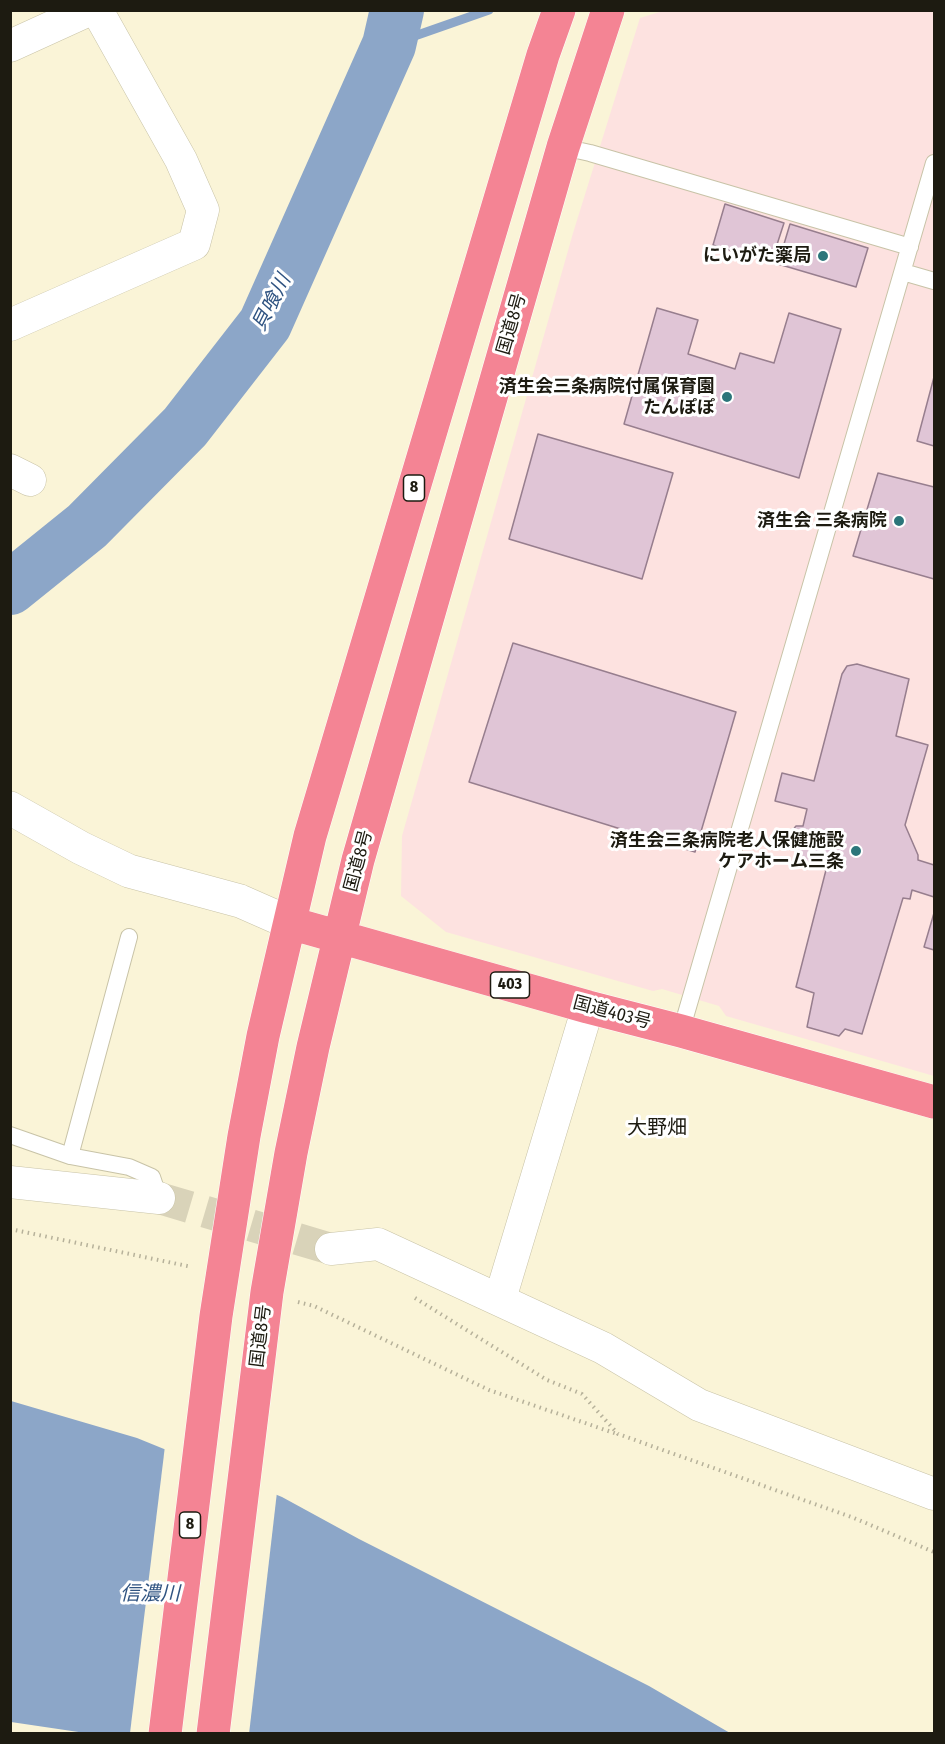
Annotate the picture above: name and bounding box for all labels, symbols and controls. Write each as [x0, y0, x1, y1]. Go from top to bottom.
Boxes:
place label: にいがた薬局 [703, 245, 811, 267]
marker: にいがた薬局 [816, 249, 830, 263]
water label: 貝喰川 [248, 271, 296, 335]
street label: 国道8号 [493, 291, 531, 357]
place label: 済生会三条病院付属保育園 たんぽぽ [499, 376, 715, 418]
marker: 済生会三条病院付属保育園 たんぽぽ [720, 390, 734, 404]
road number: 8 [404, 475, 424, 501]
place label: 済生会 三条病院 [757, 510, 887, 532]
marker: 済生会 三条病院 [892, 514, 906, 528]
street label: 国道8号 [340, 828, 378, 894]
place label: 済生会三条病院老人保健施設 ケアホーム三条 [610, 830, 844, 872]
marker: 済生会三条病院老人保健施設 ケアホーム三条 [849, 844, 863, 858]
road number: 403 [490, 972, 530, 998]
street label: 国道403号 [571, 992, 653, 1034]
district label: 大野畑 [627, 1116, 687, 1140]
street label: 国道8号 [246, 1303, 276, 1369]
road number: 8 [180, 1512, 201, 1538]
water label: 信濃川 [120, 1582, 180, 1606]

